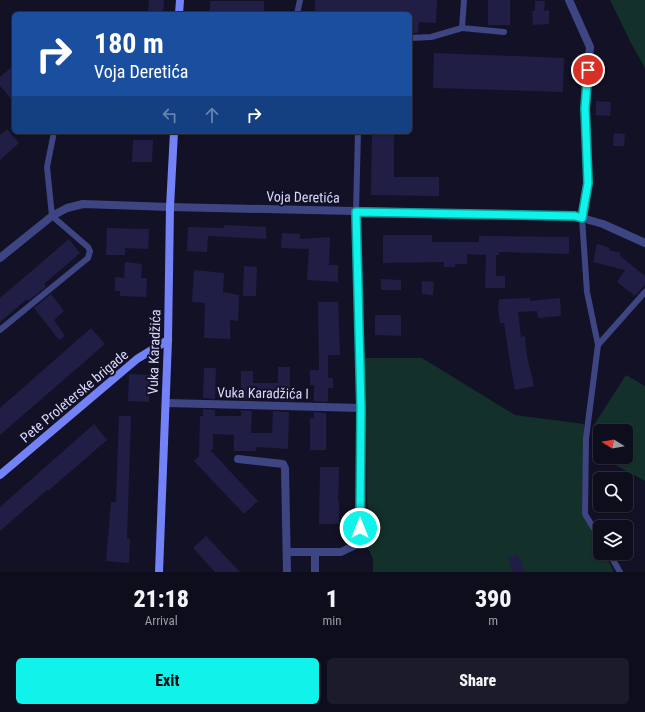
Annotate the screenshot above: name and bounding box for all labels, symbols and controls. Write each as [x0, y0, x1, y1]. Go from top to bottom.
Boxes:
text: 180 m [94, 27, 164, 60]
icon: right [28, 28, 80, 80]
pin [571, 53, 605, 87]
icon: arrive [577, 59, 599, 81]
text: Voja Deretića [94, 61, 188, 82]
icon: left [159, 104, 181, 126]
icon: ahead [201, 104, 223, 126]
icon: right [243, 104, 265, 126]
street label: Voja Deretića [266, 188, 340, 206]
street label: Vuka Karadžića [145, 309, 163, 395]
street label: Pete Proleterske brigade [17, 346, 131, 446]
street label: Vuka Karadžića I [217, 384, 309, 402]
north arrow [593, 424, 633, 464]
map controls [593, 424, 633, 560]
button: search [593, 472, 633, 512]
position arrow [339, 507, 381, 549]
button: layers [593, 520, 633, 560]
text: 21:18 [133, 585, 189, 613]
text: 1 [326, 585, 338, 613]
text: 390 [475, 585, 512, 613]
text: Arrival [145, 613, 178, 628]
text: min [322, 613, 342, 628]
text: m [488, 613, 498, 628]
button: Exit [16, 658, 319, 704]
button: Share [327, 658, 629, 704]

